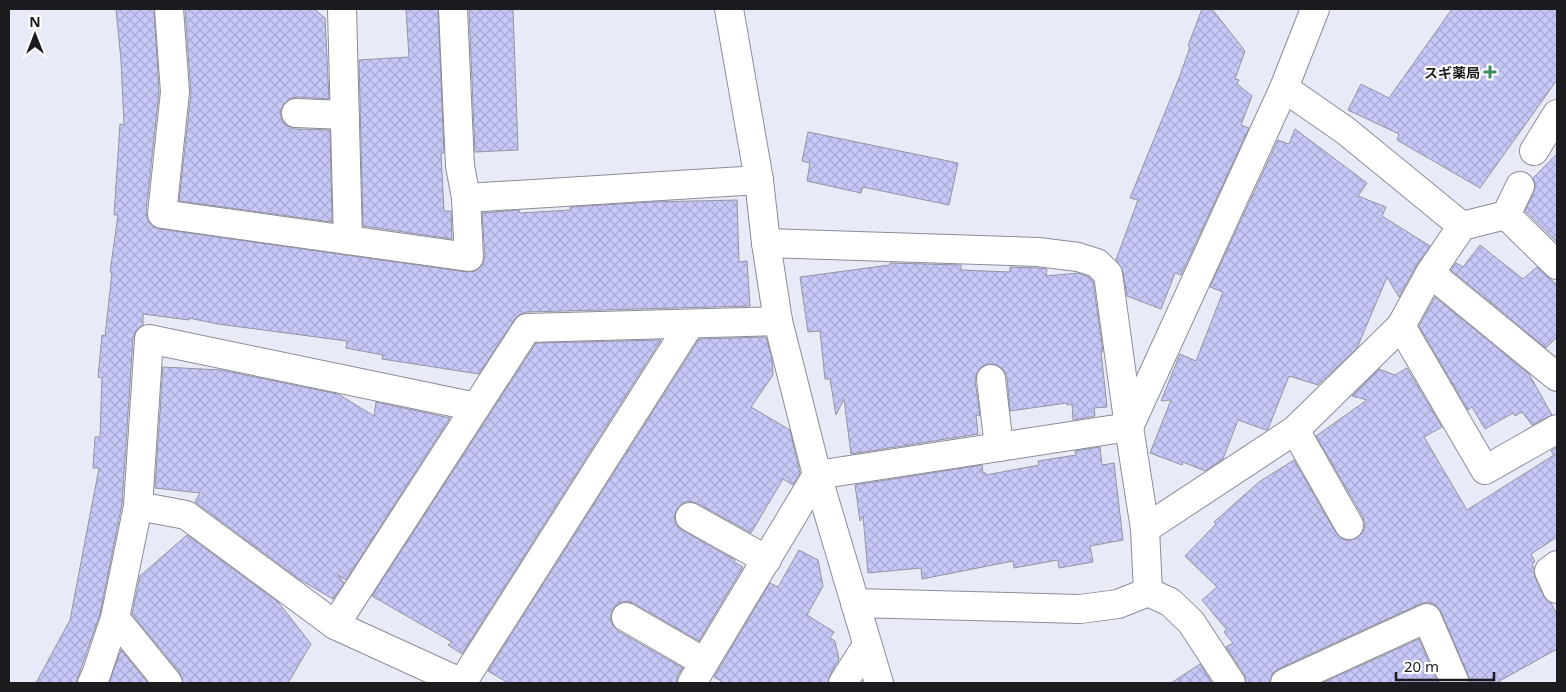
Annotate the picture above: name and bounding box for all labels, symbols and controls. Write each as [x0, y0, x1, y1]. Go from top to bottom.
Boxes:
north arrow [10, 10, 60, 60]
text: N [29, 12, 41, 31]
place label: スギ薬局 [1424, 63, 1480, 82]
marker: スギ薬局 [1484, 66, 1496, 78]
scale bar [1396, 650, 1494, 682]
text: 20 m [1404, 656, 1439, 676]

